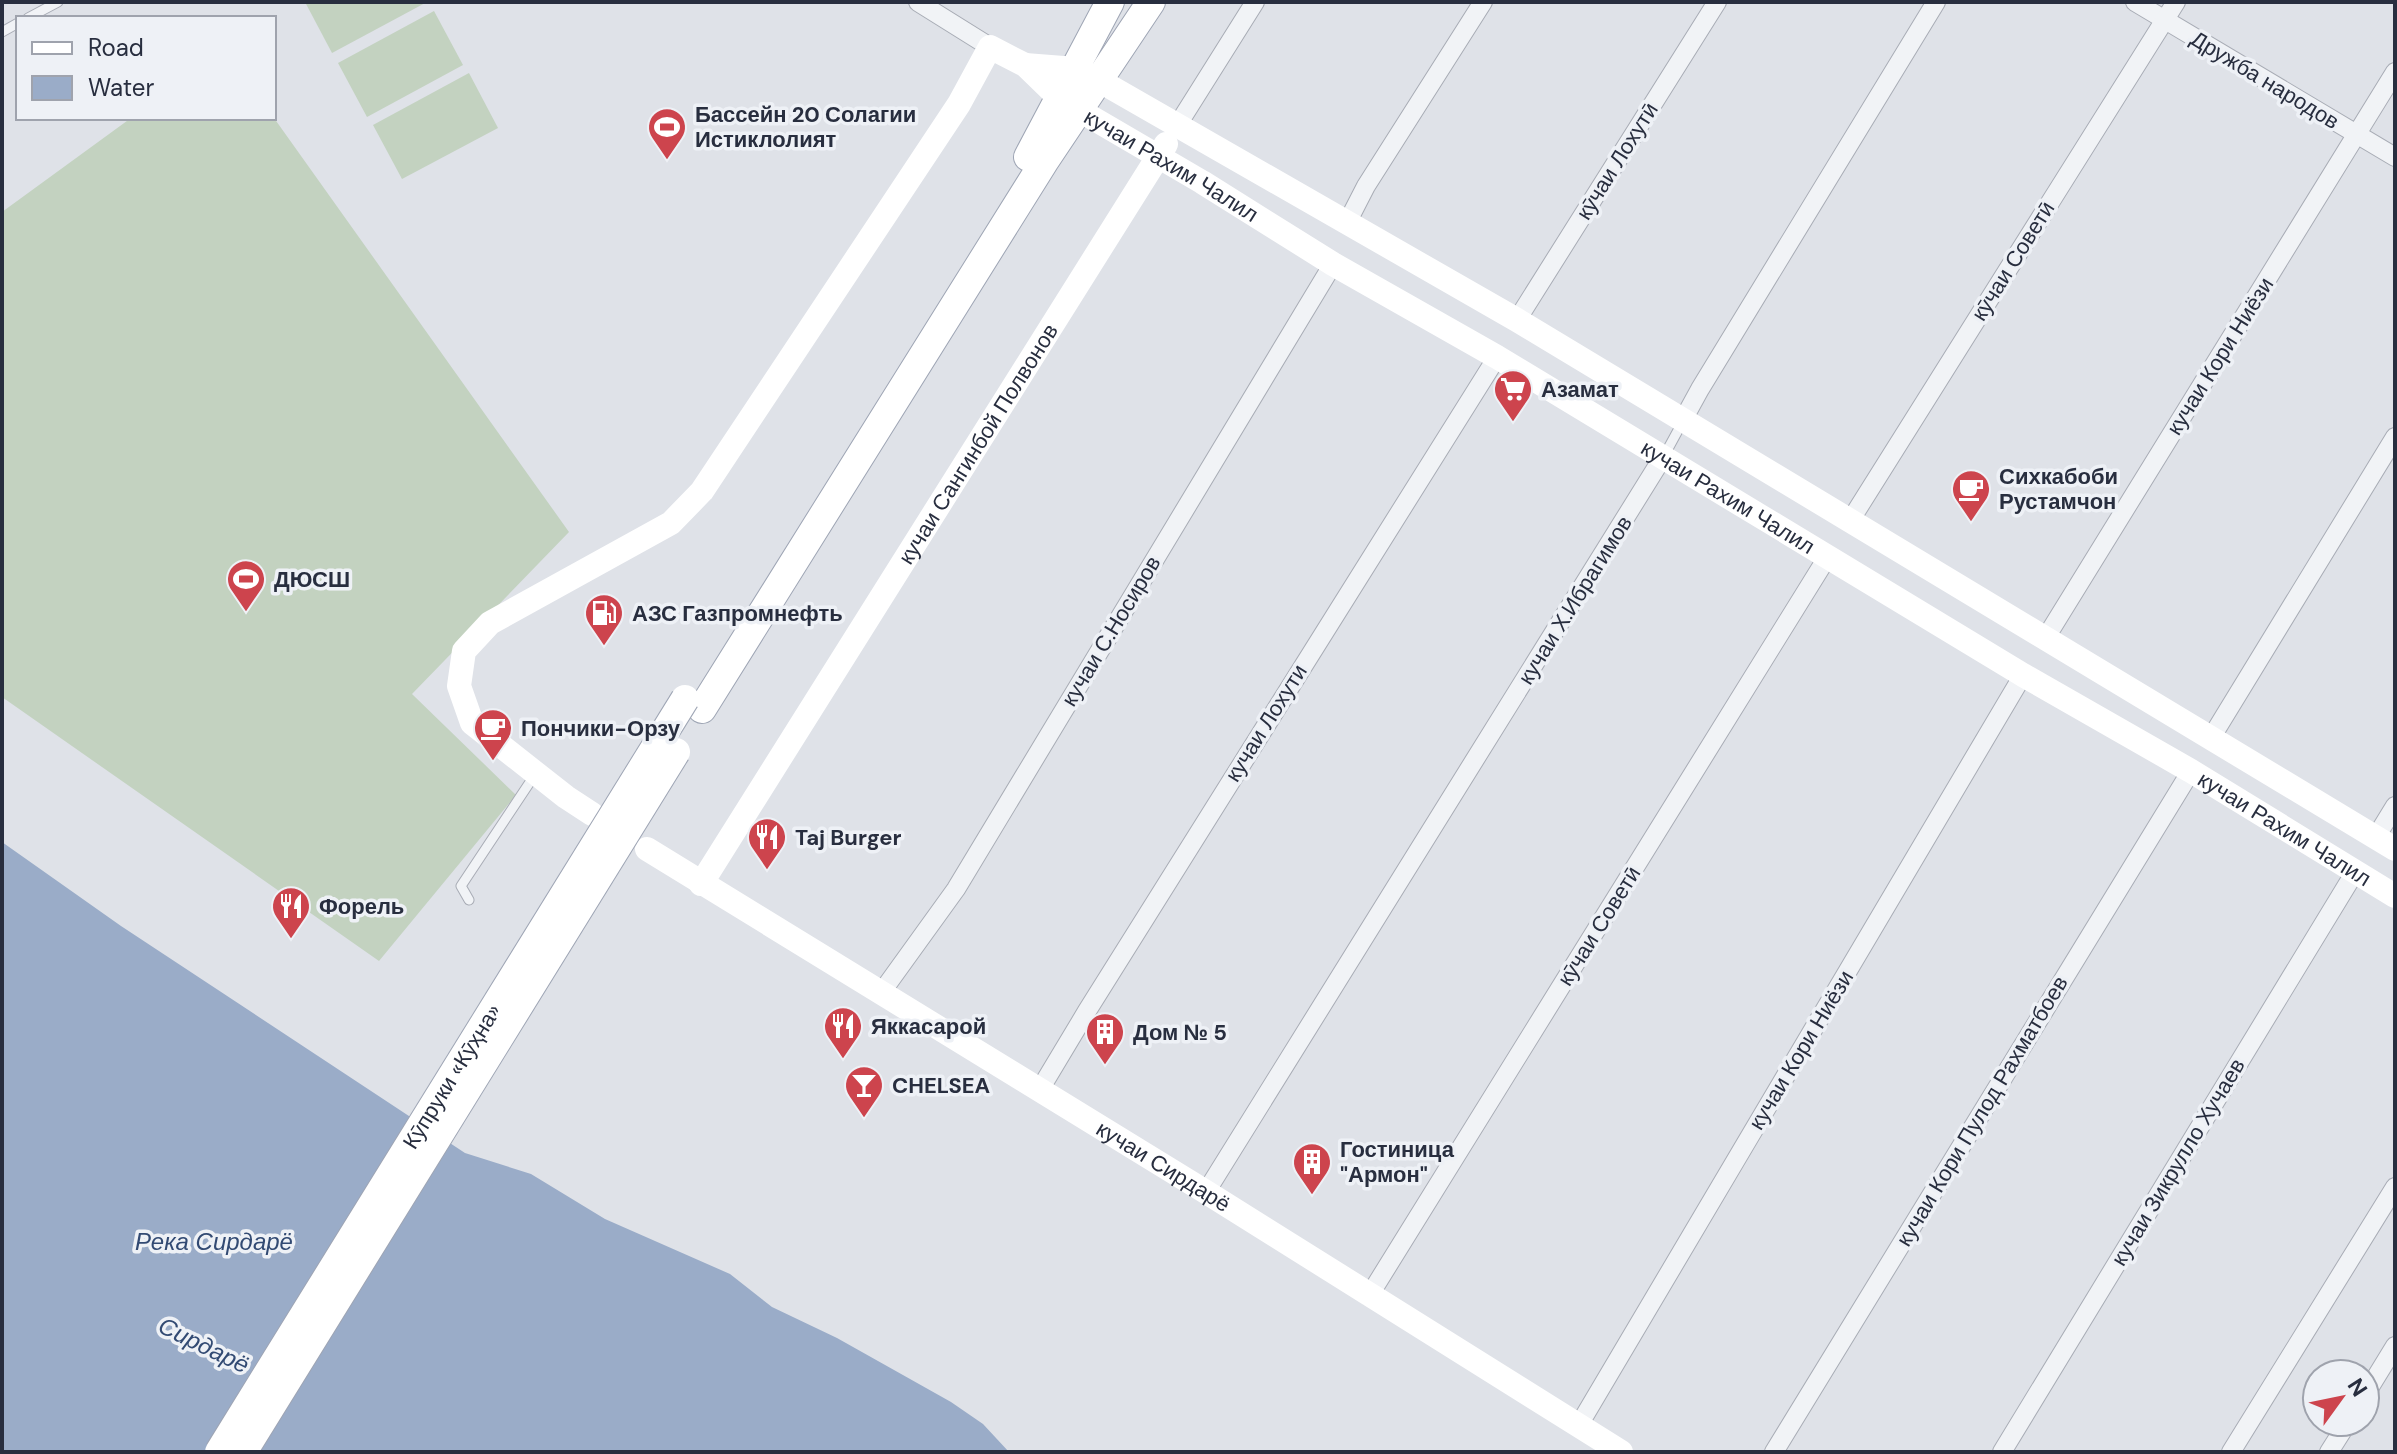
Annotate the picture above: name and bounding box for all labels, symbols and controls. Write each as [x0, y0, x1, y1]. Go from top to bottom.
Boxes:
legend [16, 16, 276, 120]
street label: Дружба народов [2185, 24, 2345, 136]
text: Road [88, 32, 144, 63]
text: Water [88, 72, 154, 103]
street label: кӯчаи Лохутӣ [1569, 97, 1665, 225]
place label: Бассейн 20 Солагии Истиклолият [695, 100, 916, 154]
street label: кучаи Рахим Чалил [1079, 102, 1264, 228]
sports icon: Бассейн 20 Солагии Истиклолият [646, 106, 688, 161]
street label: кӯчаи Советӣ [1965, 196, 2061, 326]
street label: кучаи Кори Ниёзи [2160, 272, 2280, 440]
street label: кучаи Сангинбой Полвонов [891, 318, 1064, 570]
supermarket icon: Азамат [1492, 368, 1534, 423]
place label: Азамат [1541, 375, 1619, 404]
street label: кучаи Рахим Чалил [1636, 433, 1820, 560]
place label: Сихкабоби Рустамчон [1999, 462, 2118, 516]
cafe icon: Сихкабоби Рустамчон [1950, 468, 1992, 523]
street label: кучаи Х.Ибрагимов [1511, 510, 1639, 690]
street label: кучаи С.Носиров [1055, 550, 1167, 712]
sports icon: ДЮСШ [225, 558, 267, 613]
place label: ДЮСШ [274, 565, 350, 594]
fuel station icon: АЗС Газпромнефть [583, 592, 625, 647]
place label: АЗС Газпромнефть [632, 599, 843, 628]
street label: кучаи Лохути [1218, 659, 1314, 787]
cafe icon: Пончики-Орзу [472, 707, 514, 762]
place label: Пончики-Орзу [521, 714, 681, 743]
street label: кучаи Рахим Чалил [2193, 764, 2377, 893]
restaurant icon: Taj Burger [746, 816, 788, 871]
place label: Taj Burger [795, 823, 902, 852]
street label: кӯчаи Советӣ [1551, 861, 1647, 991]
restaurant icon: Форель [270, 885, 312, 940]
place label: Форель [319, 892, 404, 921]
street label: кучаи Кори Ниёзи [1742, 965, 1860, 1135]
street label: кучаи Кори Пулод Рахматбоев [1890, 970, 2074, 1252]
street label: Кӯпруки «Кӯҳна» [396, 998, 508, 1154]
restaurant icon: Яккасарой [822, 1005, 864, 1060]
building icon: Дом № 5 [1084, 1011, 1126, 1066]
place label: Яккасарой [871, 1012, 986, 1041]
place label: Дом № 5 [1133, 1018, 1227, 1047]
street label: кучаи Зикрулло Хучаев [2104, 1053, 2252, 1271]
bar icon: CHELSEA [843, 1064, 885, 1119]
place label: CHELSEA [892, 1071, 991, 1100]
street label: кучаи Сирдарё [1091, 1114, 1236, 1218]
place label: Гостиница "Армон" [1340, 1135, 1455, 1189]
building icon: Гостиница "Армон" [1291, 1141, 1333, 1196]
water label: Река Сирдарё [135, 1226, 293, 1257]
water label: Сирдарё [153, 1310, 255, 1380]
north arrow [2301, 1358, 2381, 1438]
text: N [2341, 1373, 2374, 1402]

